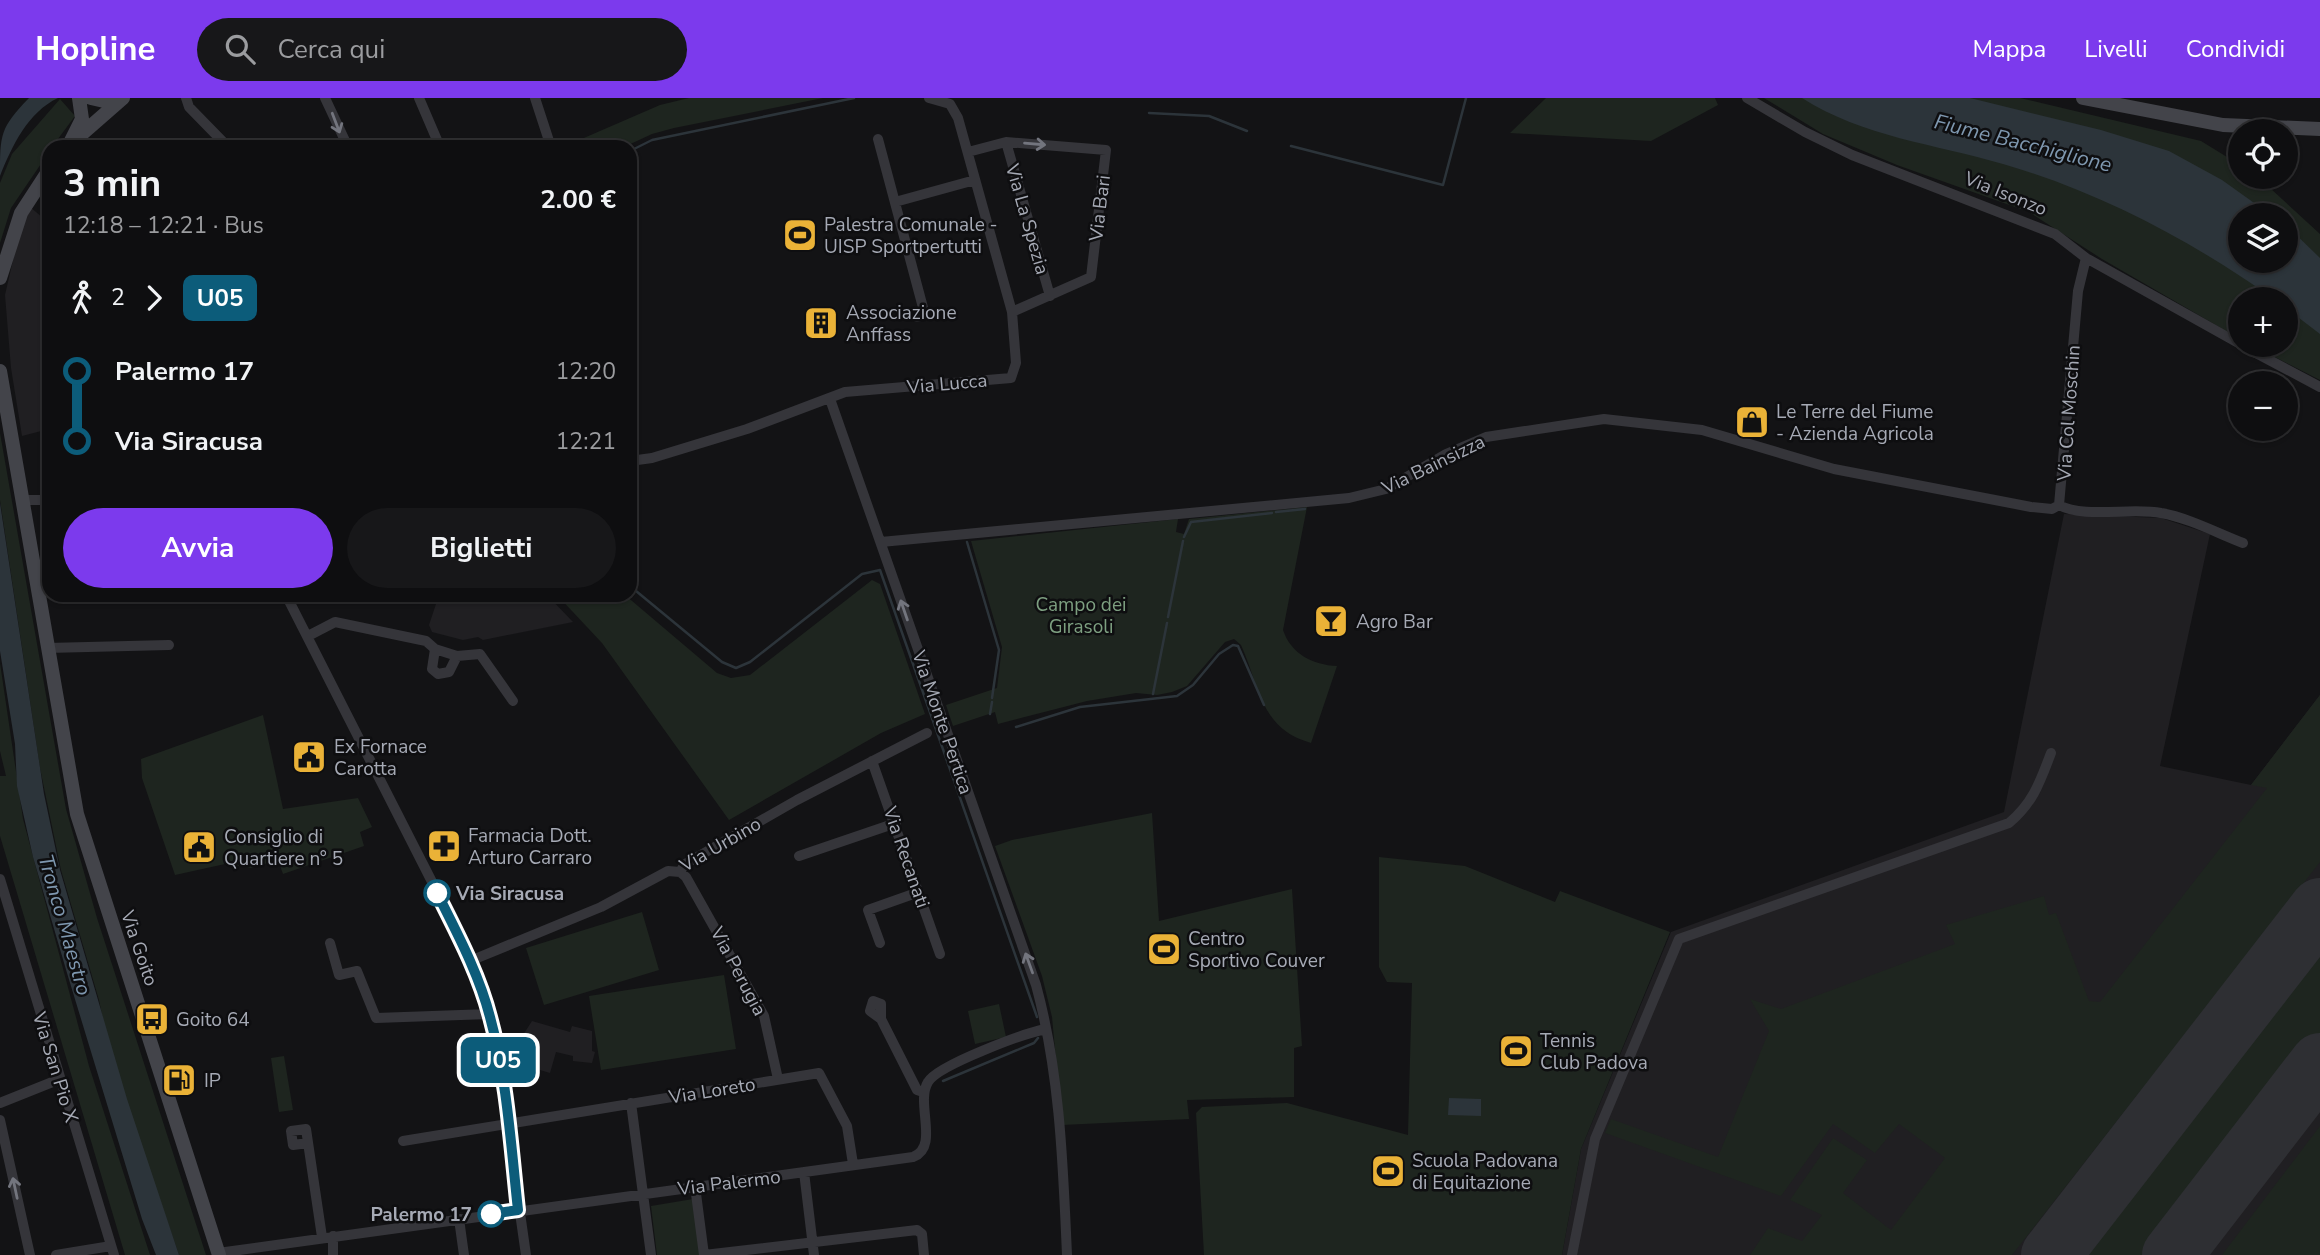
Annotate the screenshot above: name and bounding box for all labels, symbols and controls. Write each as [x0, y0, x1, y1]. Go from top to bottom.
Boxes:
search box [197, 18, 687, 81]
text: Hopline [35, 27, 155, 72]
icon: search [221, 30, 259, 68]
text: Cerca qui [277, 32, 385, 67]
text: Mappa [1972, 33, 2046, 65]
text: Livelli [2084, 33, 2148, 65]
text: Condividi [2186, 33, 2285, 65]
water label: Fiume Bacchiglione [1931, 107, 2115, 179]
one-way arrow [330, 112, 343, 133]
map controls [2228, 119, 2298, 441]
button: locate [2228, 119, 2298, 189]
one-way arrow [1023, 138, 1045, 151]
text: 3 min [63, 158, 161, 209]
street label: Via La Spezia [999, 160, 1055, 278]
street label: Via Isonzo [1960, 165, 2051, 222]
street label: Via Bari [1083, 173, 1117, 244]
text: 2.00 € [540, 182, 616, 217]
button: layers [2228, 203, 2298, 273]
text: 12:18 – 12:21 · Bus [63, 210, 264, 241]
place label: Palestra Comunale - UISP Sportpertutti [824, 212, 998, 260]
sports icon: Palestra Comunale - UISP Sportpertutti [781, 216, 819, 254]
icon: walk [63, 279, 101, 317]
icon: forward [135, 279, 173, 317]
text: 2 [111, 282, 125, 313]
text: U05 [197, 282, 243, 314]
button: + [2228, 287, 2298, 357]
place label: Associazione Anffass [846, 300, 957, 348]
building icon: Associazione Anffass [802, 304, 840, 342]
street label: Via Col Moschin [2051, 344, 2087, 483]
text: Palermo 17 [115, 354, 254, 389]
text: 12:20 [556, 356, 616, 387]
street label: Via Lucca [905, 368, 988, 401]
button: − [2228, 371, 2298, 441]
place label: Le Terre del Fiume - Azienda Agricola [1776, 399, 1934, 447]
shop icon: Le Terre del Fiume - Azienda Agricola [1733, 403, 1771, 441]
text: Via Siracusa [115, 424, 263, 459]
text: 12:21 [556, 426, 616, 457]
street label: Via Bainsizza [1377, 429, 1489, 502]
button: Avvia [63, 508, 333, 588]
button: Biglietti [347, 508, 616, 588]
park label: Campo dei Girasoli [1036, 592, 1126, 640]
one-way arrow [897, 599, 909, 621]
bar icon: Agro Bar [1312, 602, 1350, 640]
place label: Agro Bar [1356, 609, 1433, 635]
street label: Via Monte Pertica [905, 646, 979, 798]
place label: Ex Fornace Carotta [334, 734, 427, 782]
public building icon: Ex Fornace Carotta [290, 738, 328, 776]
street label: Via Recanati [876, 802, 936, 912]
street label: Via Urbino [674, 811, 766, 879]
place label: Farmacia Dott. Arturo Carraro [468, 823, 592, 871]
place label: Consiglio di Quartiere n° 5 [224, 824, 343, 872]
pharmacy icon: Farmacia Dott. Arturo Carraro [425, 827, 463, 865]
public building icon: Consiglio di Quartiere n° 5 [180, 828, 218, 866]
water label: Tronco Maestro [32, 851, 98, 999]
marker: Via Siracusa [424, 880, 450, 906]
place label: Via Siracusa [455, 881, 564, 907]
street label: Via Goito [114, 906, 164, 990]
street label: Via Perugia [703, 922, 772, 1021]
place label: Centro Sportivo Couver [1188, 926, 1325, 974]
sports icon: Centro Sportivo Couver [1145, 930, 1183, 968]
one-way arrow [1021, 953, 1034, 975]
bus stop icon: Goito 64 [133, 1000, 171, 1038]
place label: Goito 64 [176, 1007, 250, 1033]
street label: Via San Pio X [26, 1008, 84, 1126]
place label: Tennis Club Padova [1540, 1028, 1648, 1076]
sports icon: Tennis Club Padova [1497, 1032, 1535, 1070]
line badge: U05 [458, 1037, 538, 1083]
text: U05 [475, 1044, 521, 1076]
fuel station icon: IP [160, 1061, 198, 1099]
place label: IP [204, 1068, 221, 1094]
street label: Via Loreto [666, 1071, 757, 1111]
place label: Scuola Padovana di Equitazione [1412, 1148, 1558, 1196]
sports icon: Scuola Padovana di Equitazione [1369, 1152, 1407, 1190]
street label: Via Palermo [675, 1164, 782, 1202]
one-way arrow [8, 1177, 21, 1200]
marker: Palermo 17 [478, 1201, 504, 1227]
place label: Palermo 17 [370, 1202, 472, 1228]

